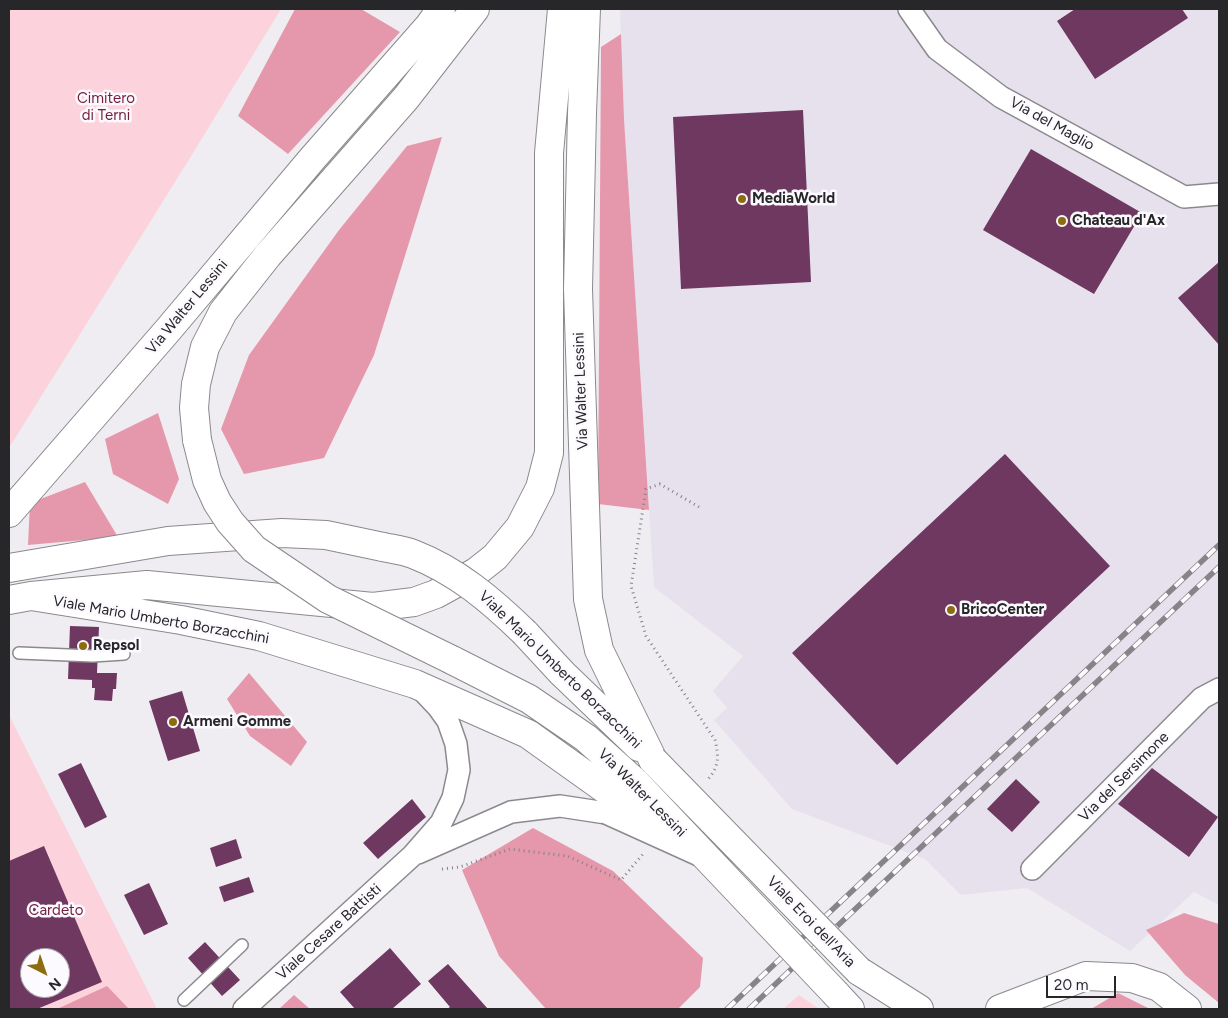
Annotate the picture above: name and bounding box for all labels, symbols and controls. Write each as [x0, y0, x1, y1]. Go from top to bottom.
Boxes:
park label: Cimitero di Terni [77, 90, 135, 125]
street label: Via del Maglio [1007, 93, 1097, 155]
place label: MediaWorld [752, 190, 835, 208]
marker: MediaWorld [736, 193, 748, 205]
place label: Chateau d'Ax [1072, 212, 1165, 230]
marker: Chateau d'Ax [1056, 215, 1068, 227]
street label: Via Walter Lessini [142, 256, 232, 358]
street label: Via Walter Lessini [570, 332, 592, 450]
street label: Viale Mario Umberto Borzacchini [475, 587, 645, 753]
street label: Viale Mario Umberto Borzacchini [51, 592, 271, 648]
place label: BricoCenter [961, 601, 1044, 619]
marker: BricoCenter [945, 604, 957, 616]
place label: Repsol [93, 637, 139, 655]
marker: Repsol [77, 640, 89, 652]
place label: Armeni Gomme [183, 713, 291, 731]
marker: Armeni Gomme [167, 716, 179, 728]
street label: Via del Sersimone [1075, 728, 1173, 826]
street label: Via Walter Lessini [594, 745, 690, 841]
street label: Viale Eroi dell'Aria [763, 873, 859, 971]
street label: Viale Cesare Battisti [273, 880, 385, 984]
park label: Cardeto [29, 902, 83, 920]
north arrow [20, 948, 70, 998]
scale bar [1048, 966, 1118, 998]
text: N [45, 974, 64, 994]
text: 20 m [1054, 976, 1088, 994]

